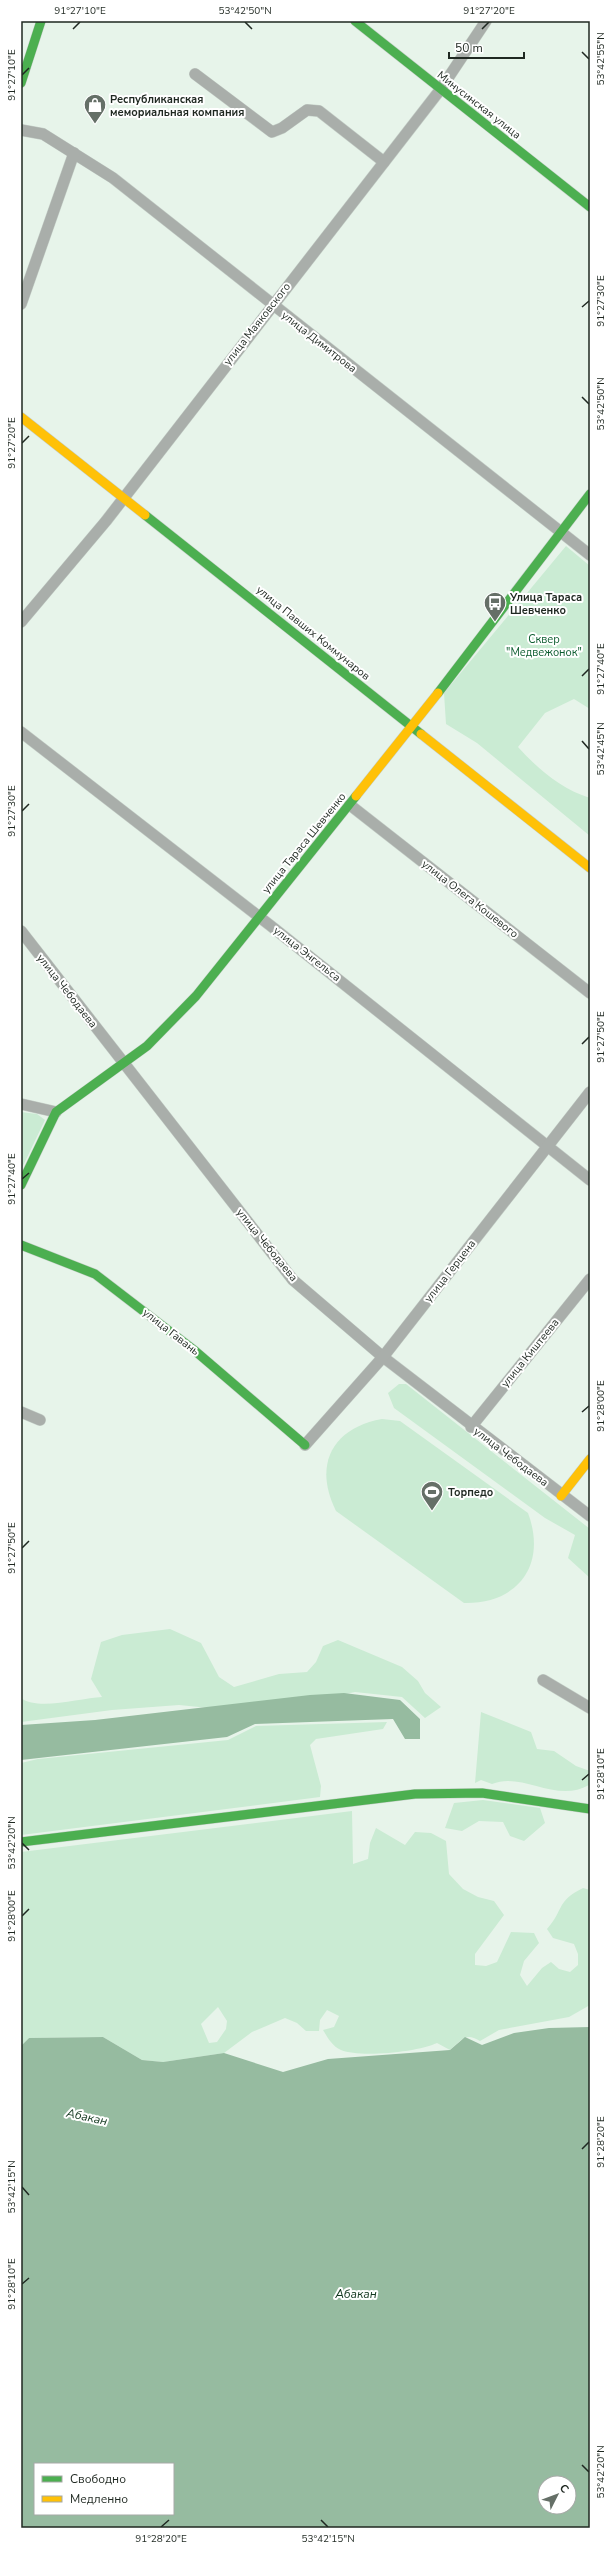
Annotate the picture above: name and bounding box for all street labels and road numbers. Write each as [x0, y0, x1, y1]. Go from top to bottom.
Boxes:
street label: Минусинская улица [434, 68, 524, 142]
street label: улица Маяковского [220, 280, 294, 368]
street label: улица Димитрова [278, 308, 360, 376]
street label: улица Павших Коммунаров [253, 582, 373, 684]
street label: улица Тараса Шевченко [259, 789, 349, 897]
street label: улица Олега Кошевого [419, 856, 521, 942]
street label: улица Энгельса [270, 923, 344, 985]
street label: улица Чебодаева [33, 951, 101, 1031]
street label: улица Чебодаева [233, 1205, 301, 1285]
street label: улица Герцена [421, 1237, 479, 1305]
street label: улица Гавань [140, 1305, 203, 1359]
street label: улица Киштеева [498, 1315, 562, 1391]
street label: улица Чебодаева [471, 1424, 551, 1490]

